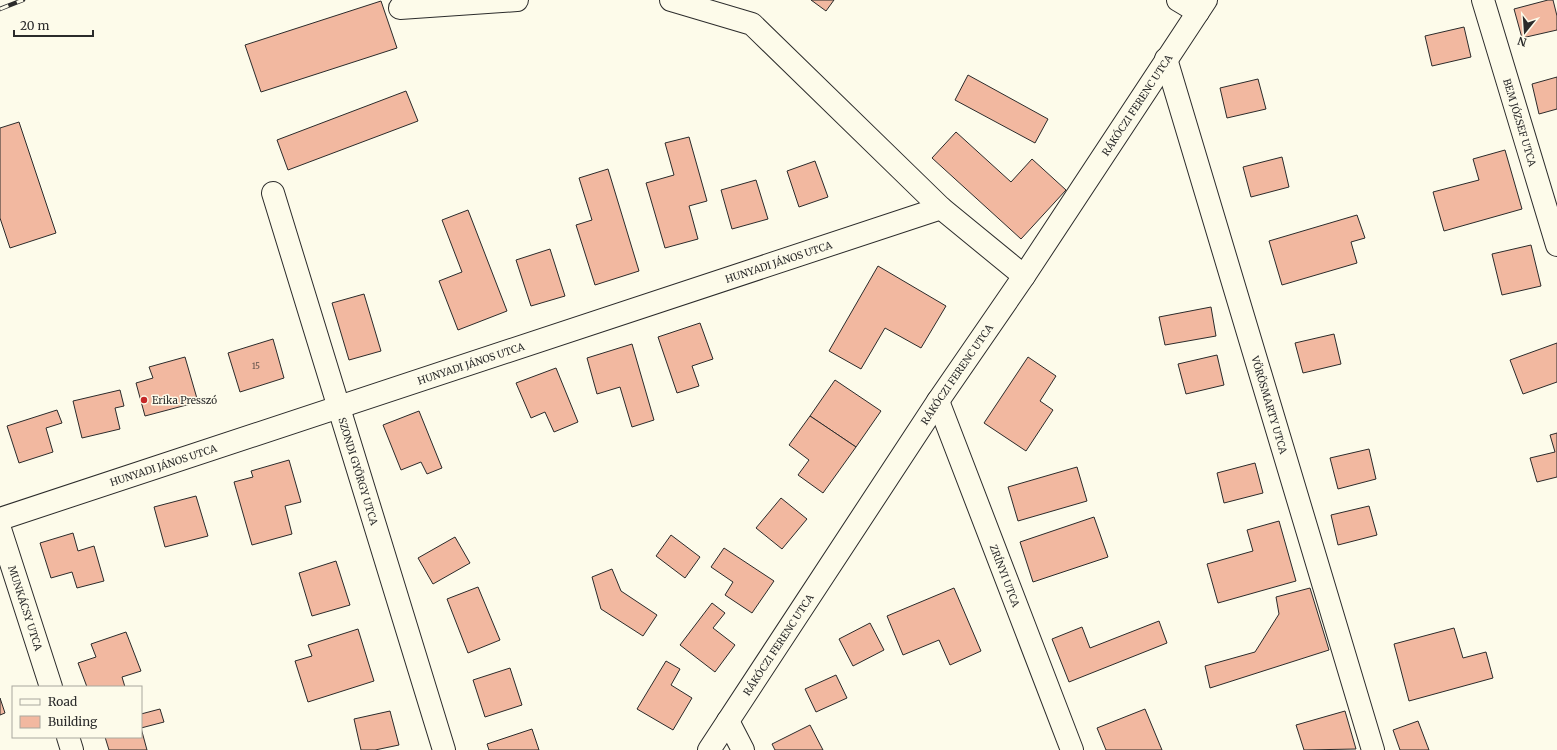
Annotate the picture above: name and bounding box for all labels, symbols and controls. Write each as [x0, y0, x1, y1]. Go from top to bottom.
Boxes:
scale bar [14, 12, 93, 38]
north arrow [1505, 12, 1545, 52]
text: 20 m [20, 18, 49, 33]
text: N [1516, 34, 1528, 50]
street label: RÁKÓCZI FERENC UTCA [1099, 51, 1175, 158]
street label: BEM JÓZSEF UTCA [1501, 77, 1540, 169]
street label: HUNYADI JÁNOS UTCA [723, 238, 835, 285]
street label: RÁKÓCZI FERENC UTCA [918, 321, 996, 427]
street label: HUNYADI JÁNOS UTCA [416, 339, 527, 387]
street label: VÖRÖSMARTY UTCA [1248, 353, 1291, 456]
house number: 15 [252, 361, 260, 371]
place label: Erika Presszó [152, 394, 217, 407]
marker: Erika Presszó [139, 395, 149, 405]
street label: SZONDI GYÖRGY UTCA [336, 416, 381, 528]
street label: HUNYADI JÁNOS UTCA [108, 441, 219, 489]
street label: ZRÍNYI UTCA [987, 542, 1023, 610]
street label: MUNKÁCSY UTCA [6, 564, 46, 653]
street label: RÁKÓCZI FERENC UTCA [740, 591, 817, 698]
legend [12, 686, 142, 738]
text: Road [48, 694, 77, 709]
text: Building [48, 714, 98, 729]

